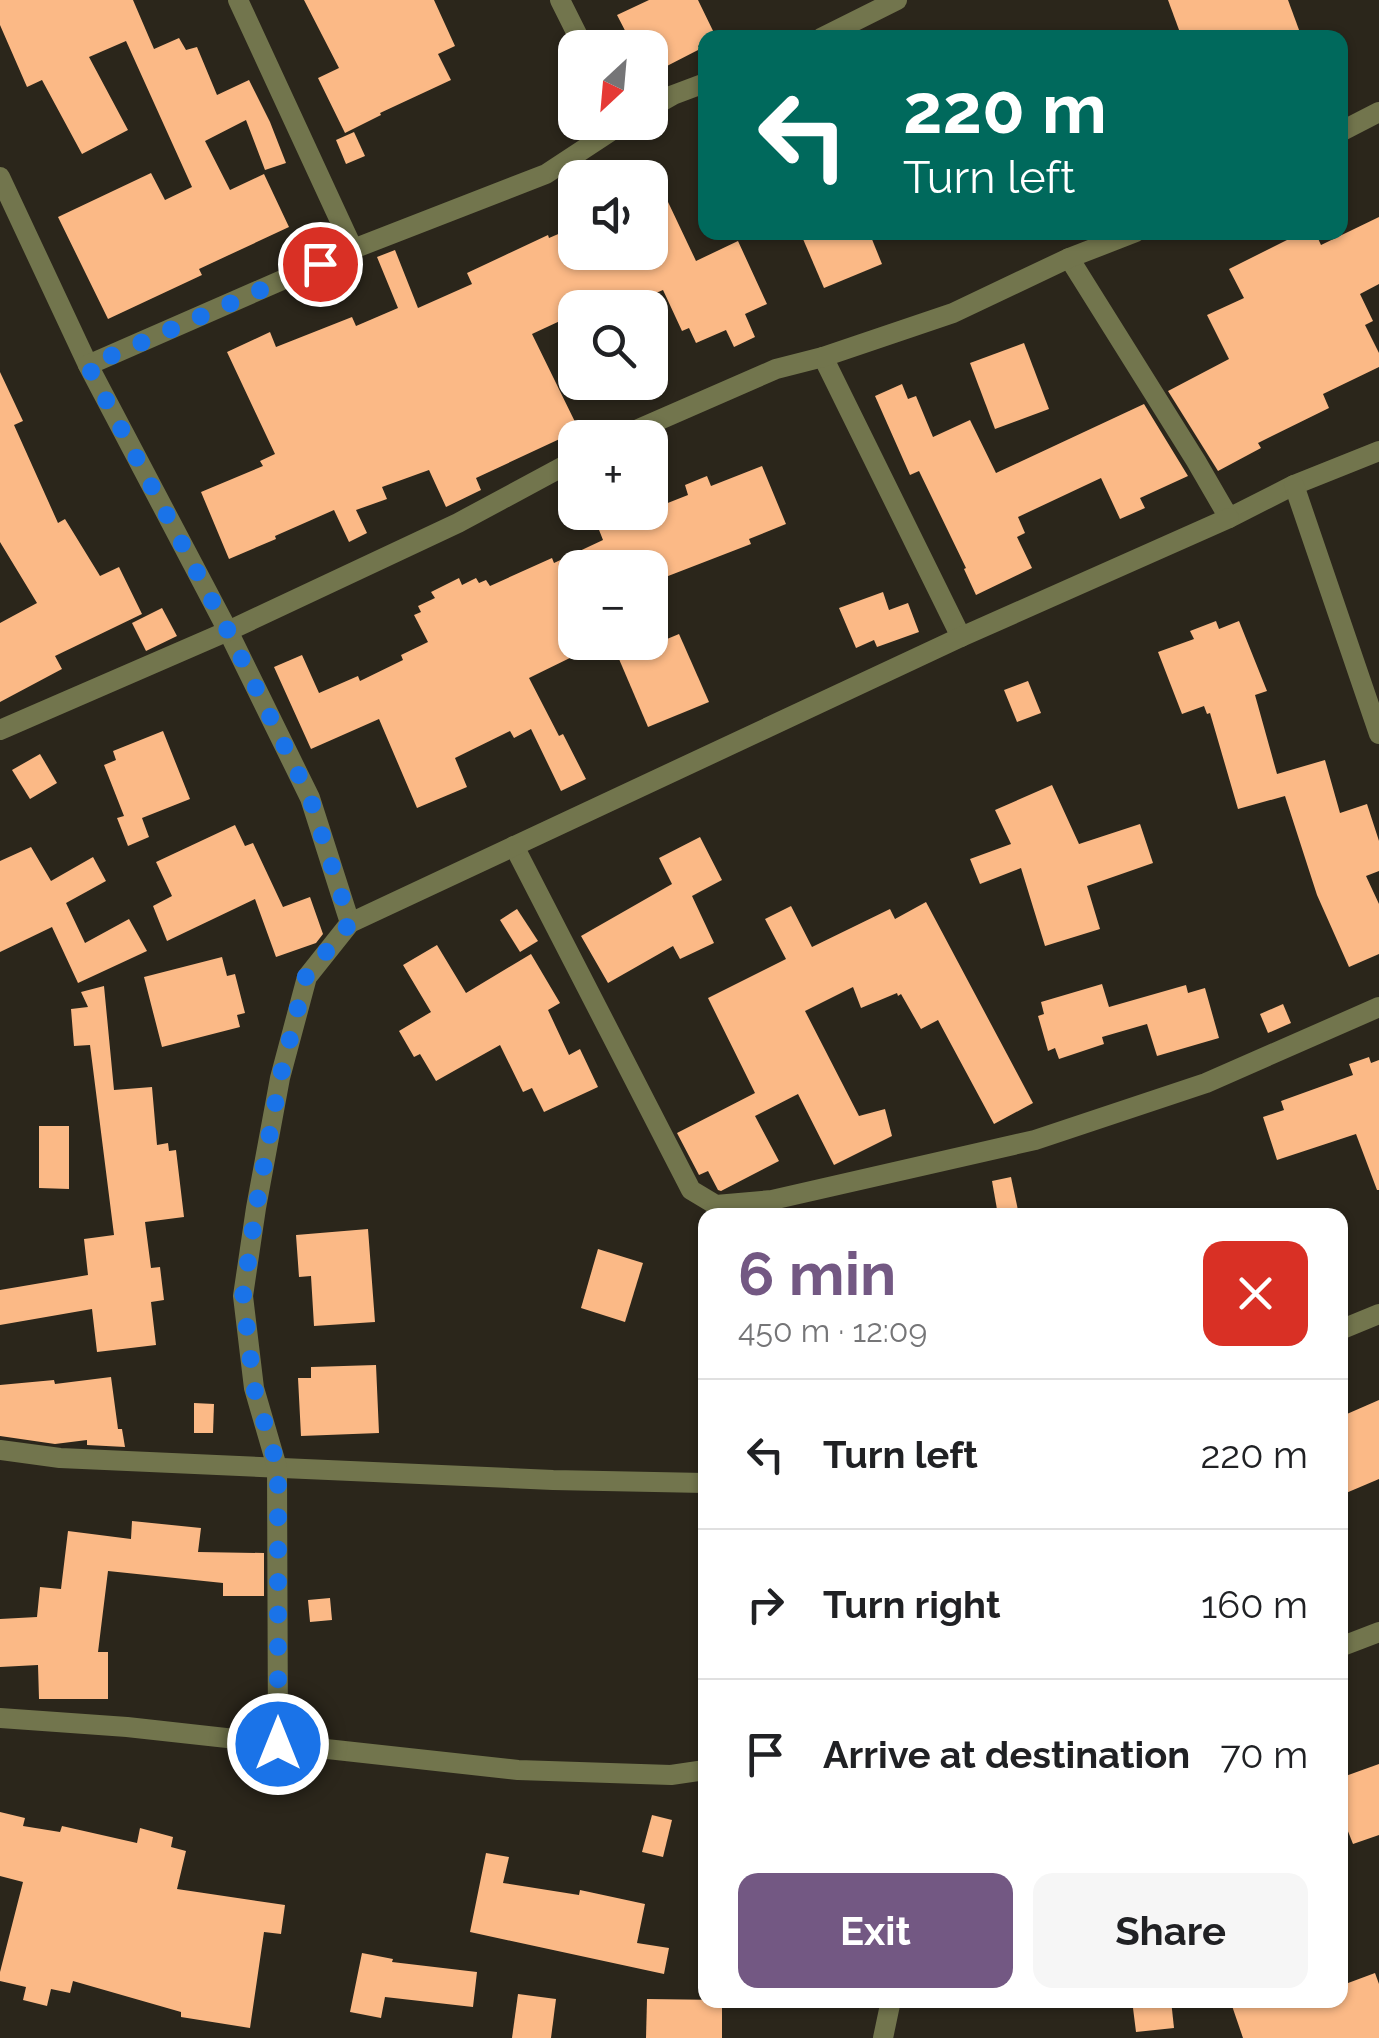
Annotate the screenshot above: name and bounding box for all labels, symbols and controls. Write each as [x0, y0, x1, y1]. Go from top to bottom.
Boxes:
north arrow [558, 30, 668, 140]
map controls [558, 30, 668, 660]
text: 220 m [903, 67, 1107, 149]
icon: left [738, 70, 868, 200]
text: Turn left [903, 151, 1075, 204]
button: sound [558, 160, 668, 270]
pin [278, 222, 363, 307]
icon: arrive [293, 237, 348, 292]
button: search [558, 290, 668, 400]
button: + [558, 420, 668, 530]
button: − [558, 550, 668, 660]
text: 6 min [738, 1239, 896, 1309]
button: close [1203, 1241, 1308, 1346]
text: 450 m · 12:09 [738, 1312, 927, 1349]
icon: left [738, 1427, 793, 1482]
text: Turn left [823, 1432, 978, 1477]
text: 220 m [1201, 1432, 1308, 1477]
icon: right [738, 1577, 793, 1632]
text: Turn right [823, 1582, 1000, 1627]
text: 160 m [1201, 1582, 1308, 1627]
position arrow [226, 1692, 330, 1796]
icon: arrive [738, 1727, 793, 1782]
text: Arrive at destination [823, 1732, 1190, 1777]
text: 70 m [1220, 1732, 1308, 1777]
button: Exit [738, 1873, 1013, 1988]
button: Share [1033, 1873, 1308, 1988]

